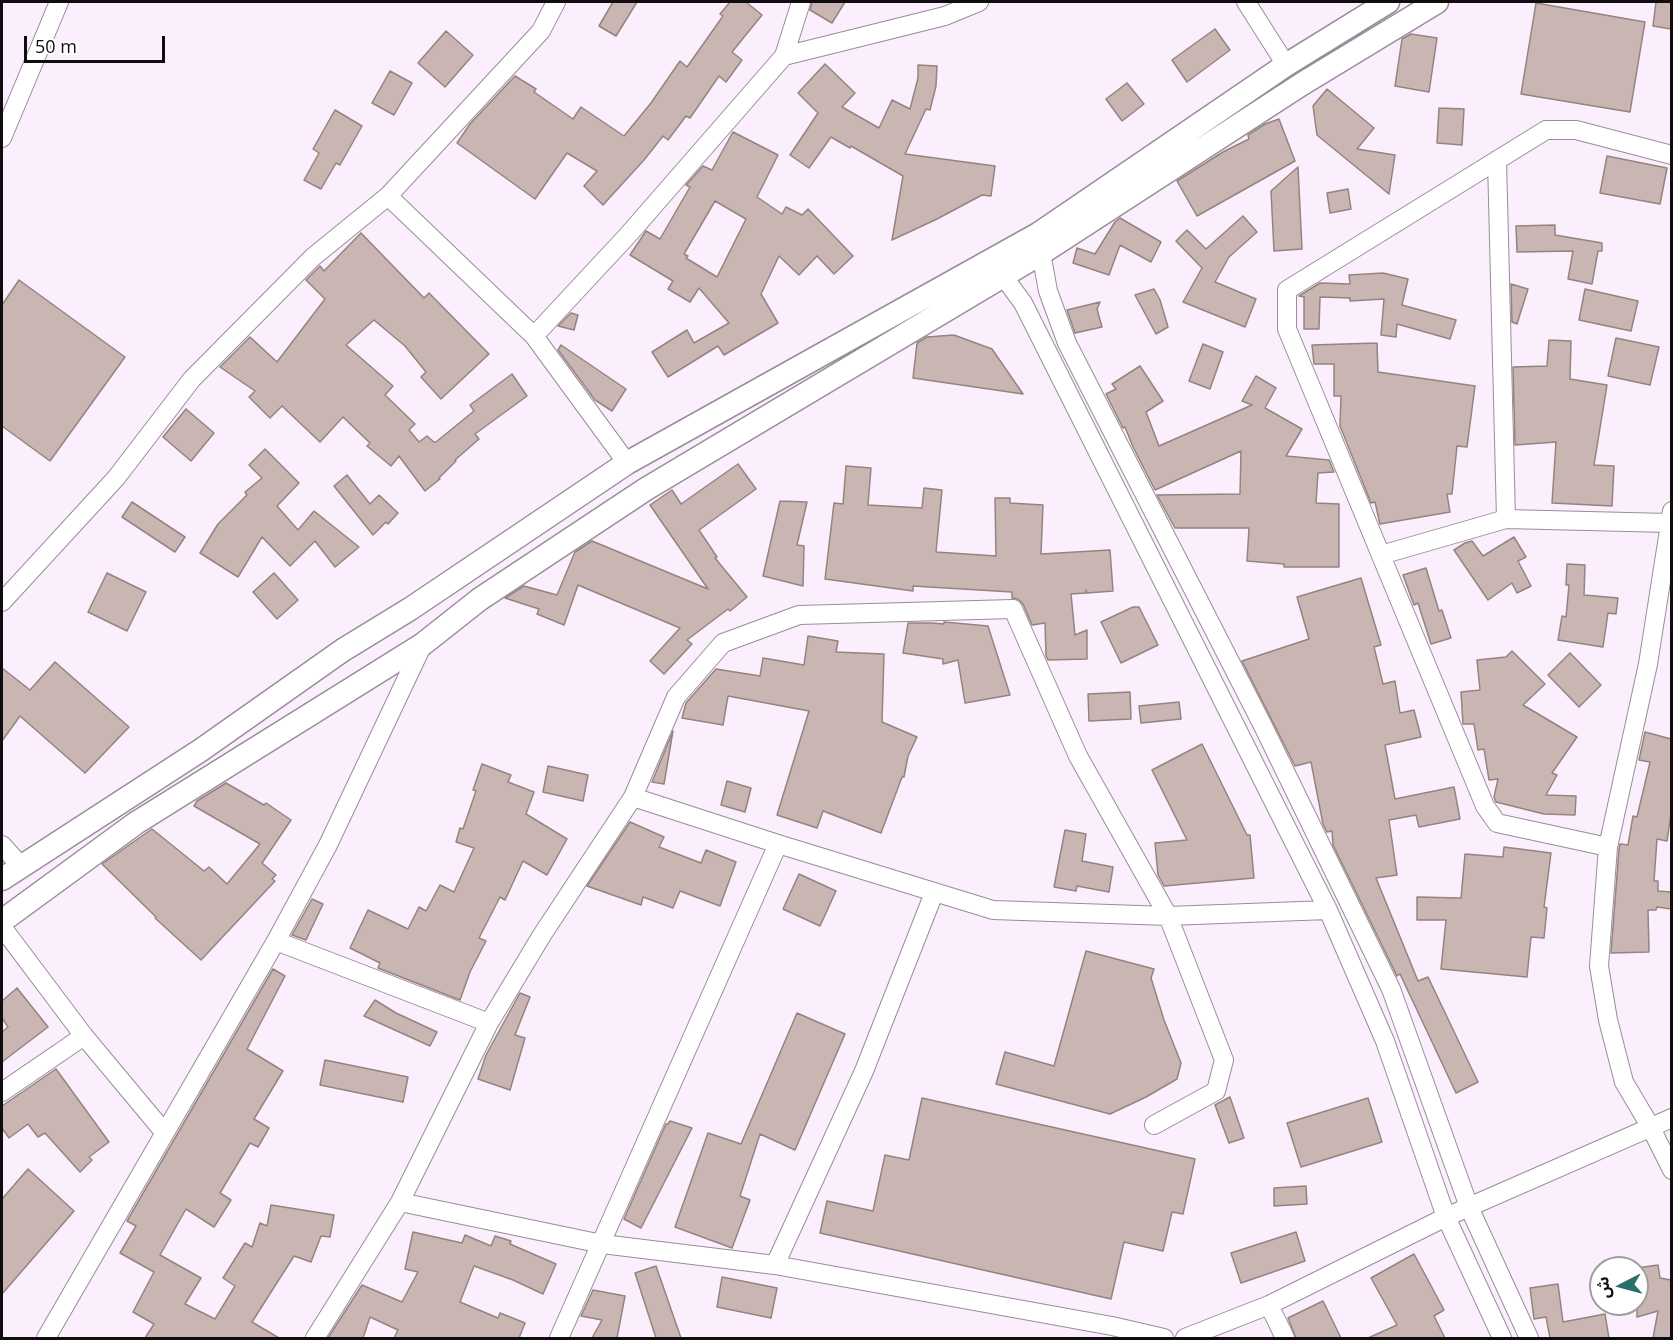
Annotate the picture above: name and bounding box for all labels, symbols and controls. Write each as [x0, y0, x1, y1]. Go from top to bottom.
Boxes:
scale bar [27, 24, 168, 62]
text: 50 m [35, 34, 77, 58]
north arrow [1589, 1256, 1649, 1316]
text: ش [1591, 1276, 1615, 1300]

